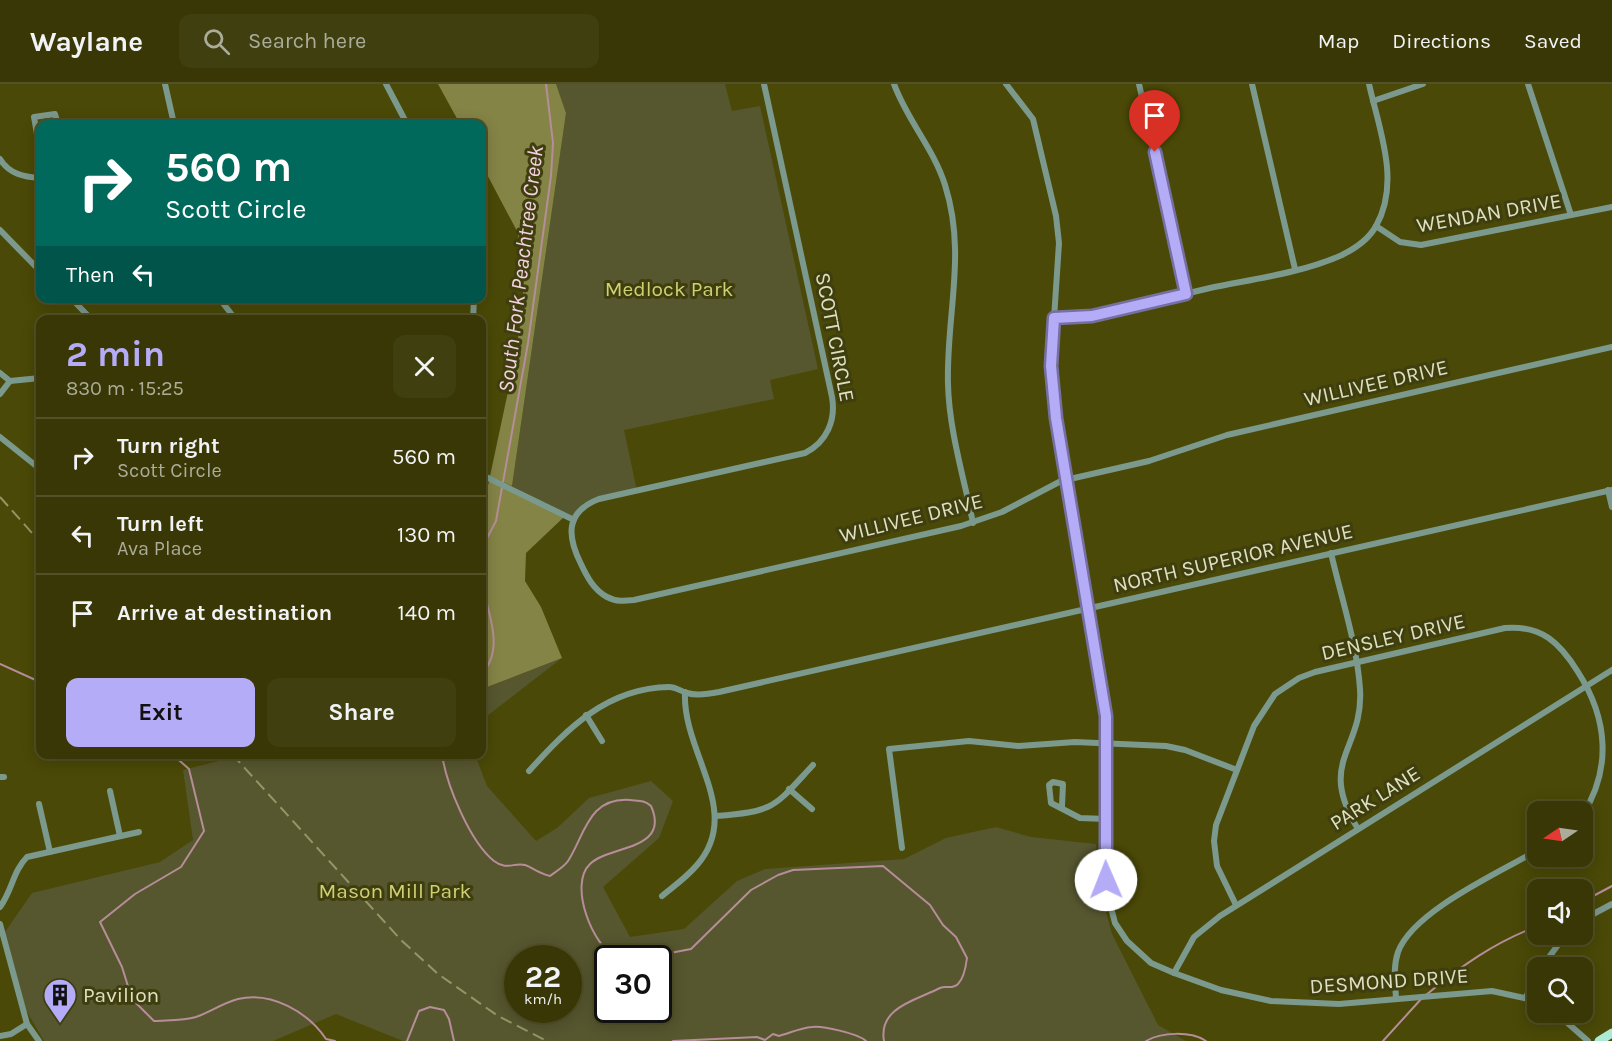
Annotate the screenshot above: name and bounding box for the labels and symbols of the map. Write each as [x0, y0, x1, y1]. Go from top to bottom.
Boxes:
pin [1129, 90, 1180, 152]
water label: South Fork Peachtree Creek [493, 143, 549, 394]
street label: WENDAN DRIVE [1415, 188, 1563, 238]
street label: SCOTT CIRCLE [811, 270, 859, 404]
park label: Medlock Park [605, 277, 733, 301]
street label: WILLIVEE DRIVE [1302, 355, 1450, 411]
street label: WILLIVEE DRIVE [837, 489, 985, 547]
street label: NORTH SUPERIOR AVENUE [1111, 519, 1355, 597]
street label: DENSLEY DRIVE [1319, 609, 1467, 665]
street label: PARK LANE [1326, 761, 1424, 835]
north arrow [1527, 801, 1593, 867]
position arrow [1074, 848, 1138, 912]
park label: Mason Mill Park [319, 879, 472, 903]
speed limit sign: 30 [594, 945, 672, 1023]
street label: DESMOND DRIVE [1309, 963, 1469, 999]
building icon: Pavilion [42, 977, 78, 1024]
place label: Pavilion [83, 983, 159, 1007]

